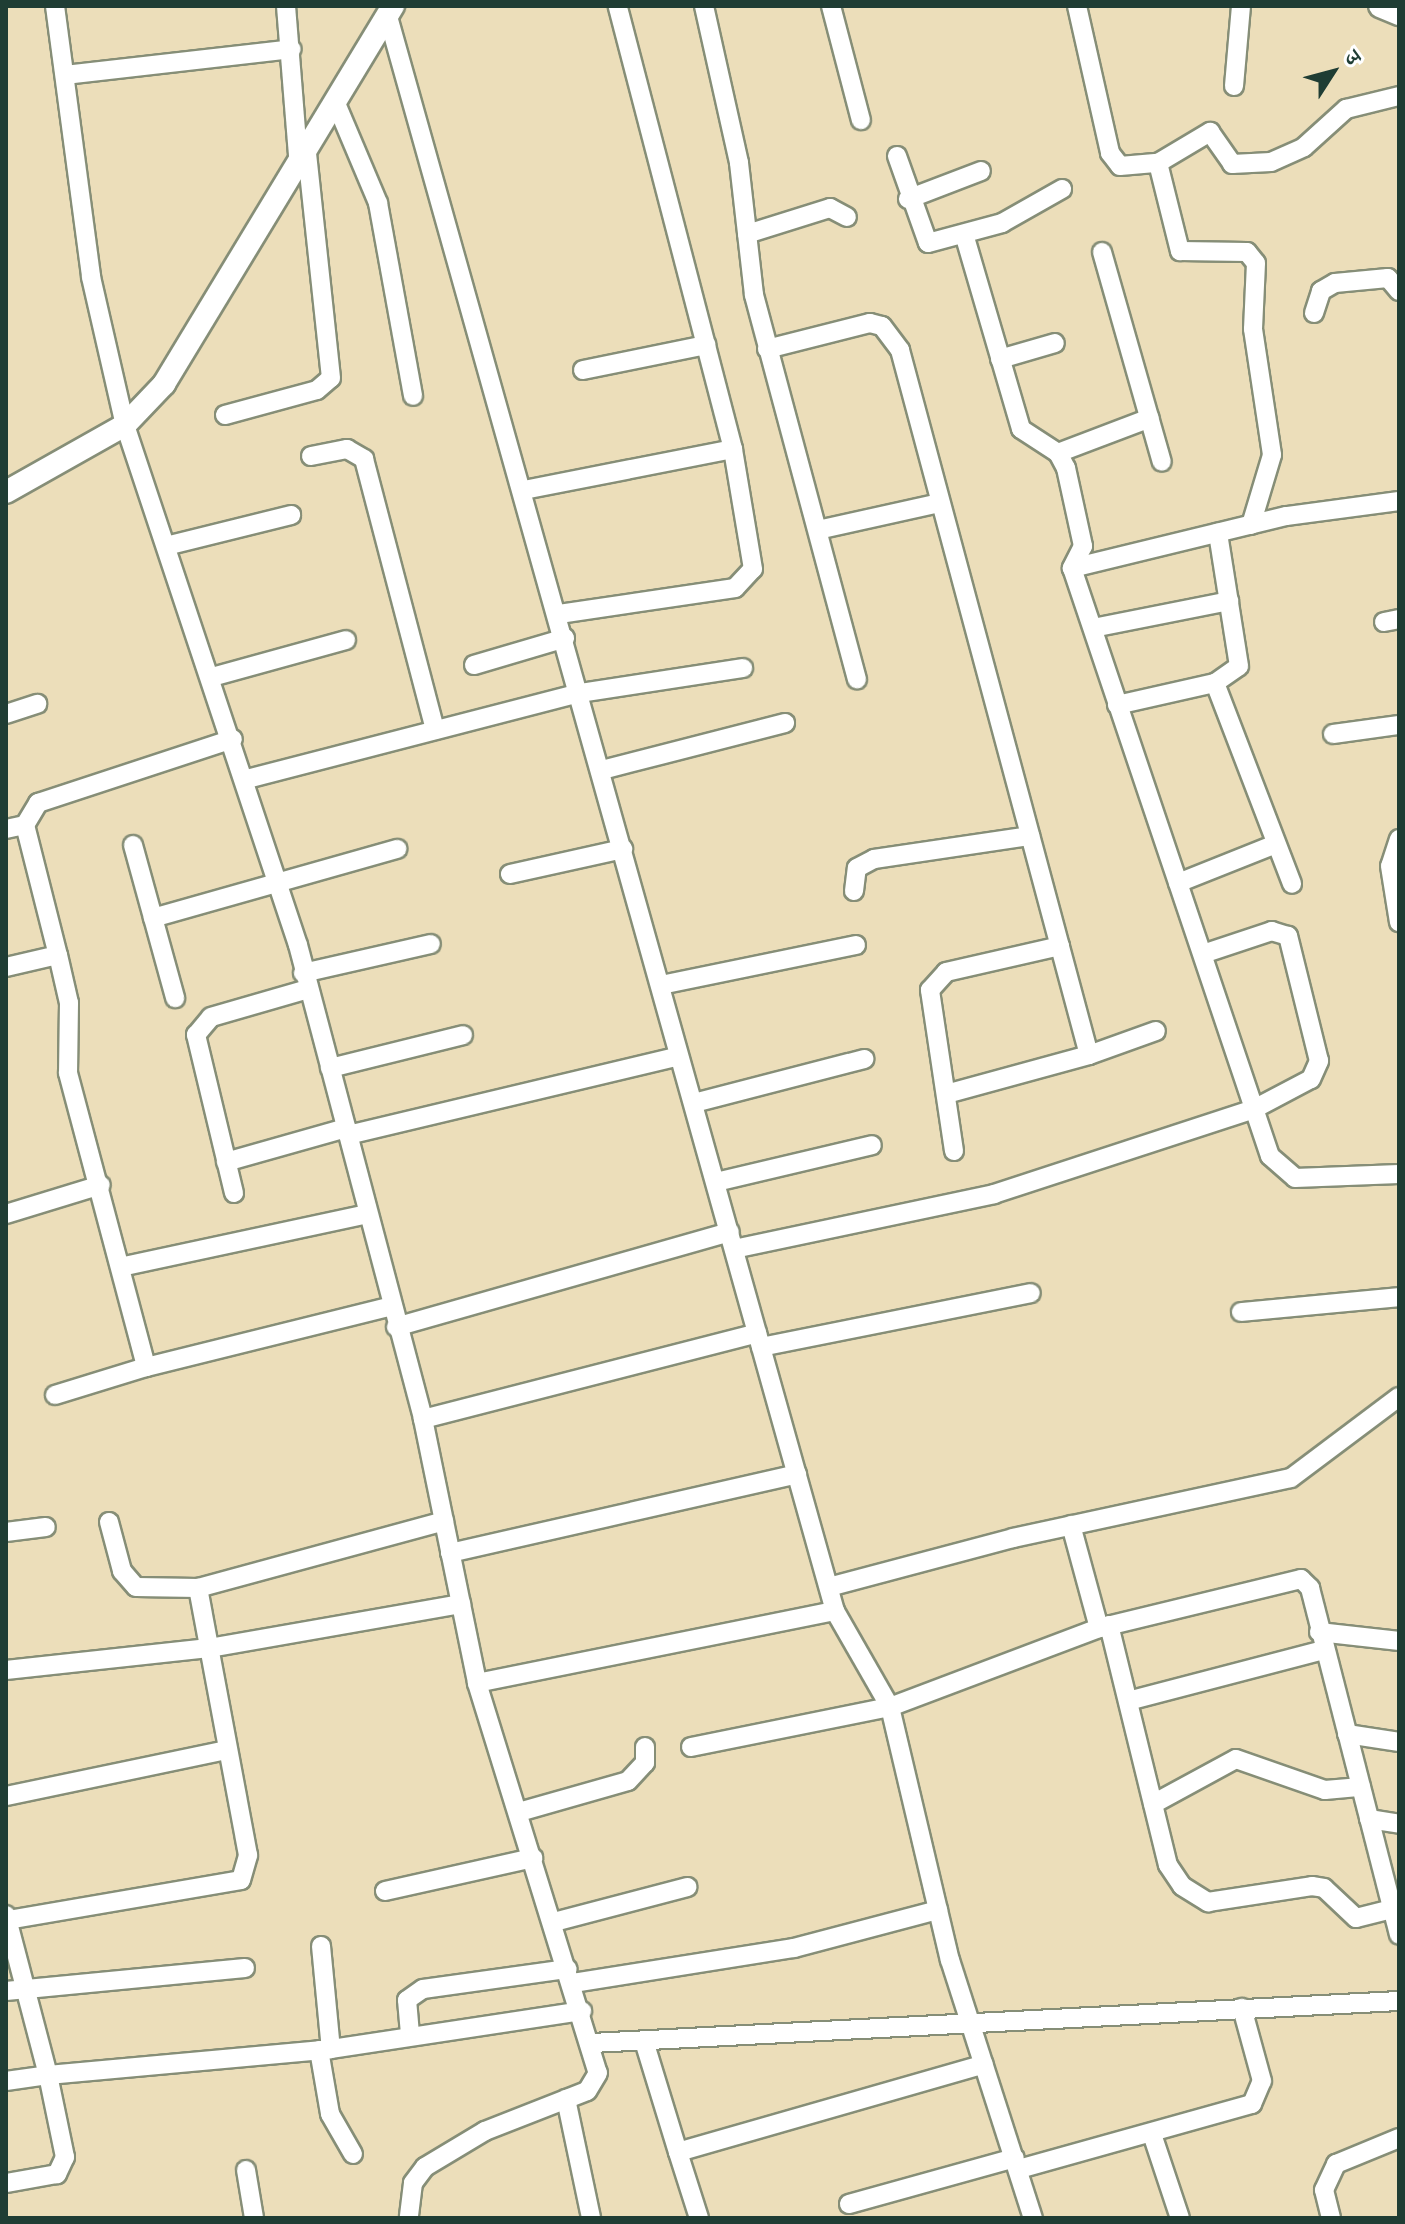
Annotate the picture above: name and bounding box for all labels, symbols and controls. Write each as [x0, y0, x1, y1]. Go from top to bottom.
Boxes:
north arrow [1293, 32, 1373, 112]
text: उ [1338, 45, 1368, 71]

